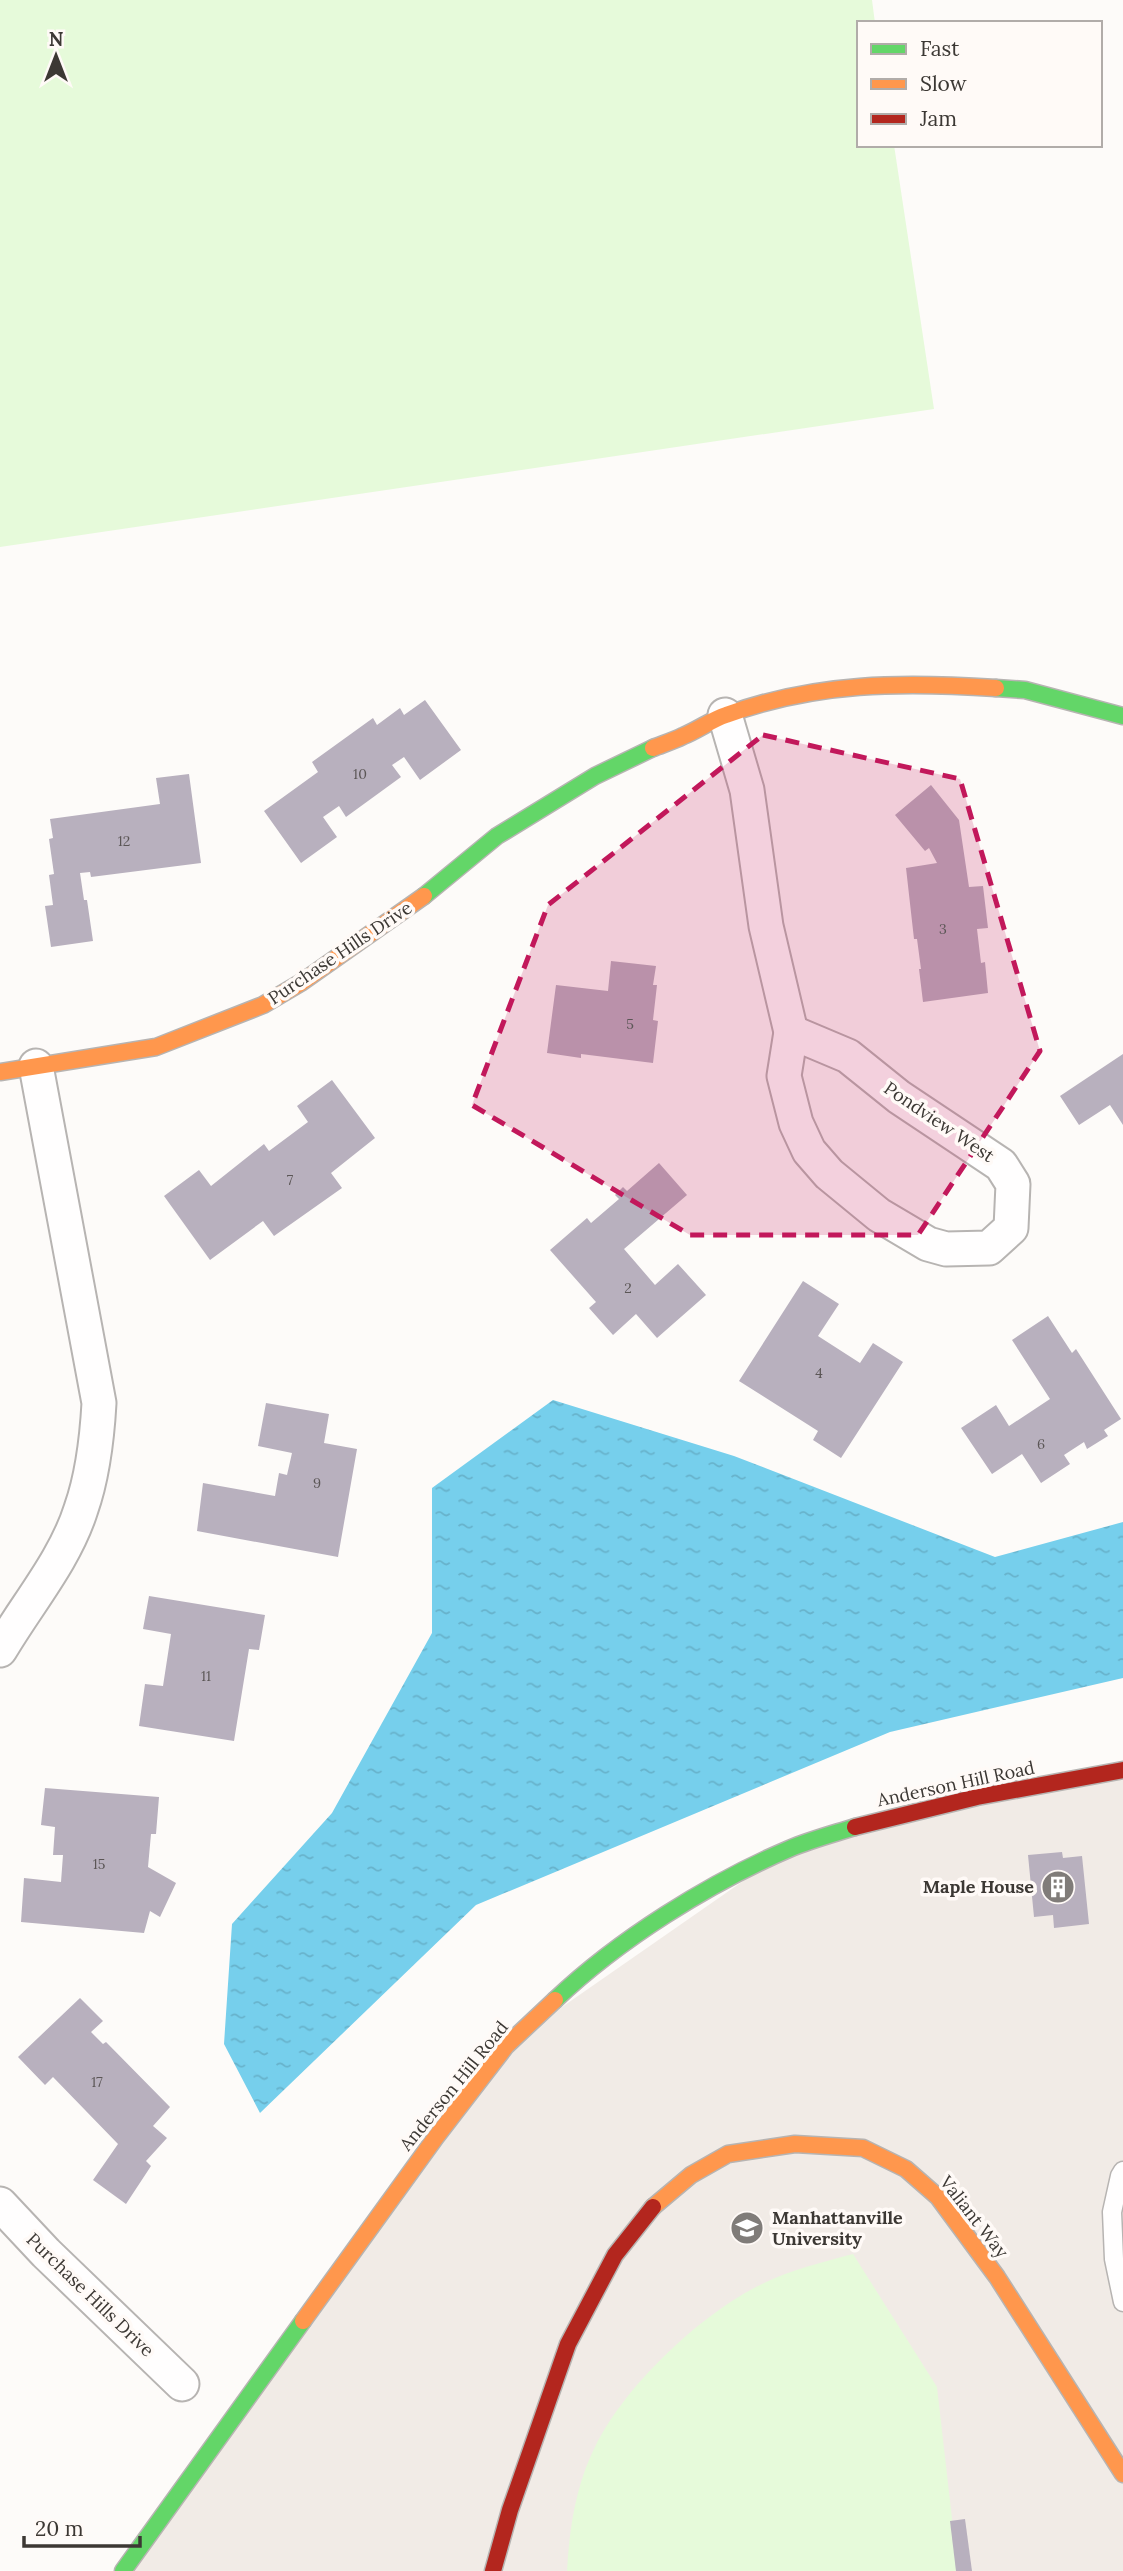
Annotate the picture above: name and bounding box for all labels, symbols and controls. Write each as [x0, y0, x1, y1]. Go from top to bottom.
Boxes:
north arrow [21, 21, 91, 91]
legend [857, 21, 1102, 147]
text: N [49, 27, 64, 51]
text: Fast [920, 35, 960, 62]
text: Slow [920, 70, 967, 97]
text: Jam [919, 105, 957, 132]
house number: 10 [353, 765, 367, 783]
house number: 12 [118, 832, 130, 850]
street label: Purchase Hills Drive [263, 896, 416, 1009]
house number: 3 [939, 920, 947, 938]
house number: 5 [626, 1015, 634, 1033]
street label: Pondview West [880, 1076, 999, 1167]
house number: 7 [287, 1171, 294, 1189]
house number: 2 [624, 1279, 632, 1297]
house number: 4 [815, 1364, 823, 1382]
house number: 6 [1037, 1435, 1045, 1453]
house number: 9 [313, 1474, 321, 1492]
house number: 11 [201, 1667, 211, 1685]
street label: Anderson Hill Road [874, 1756, 1037, 1812]
house number: 15 [93, 1855, 105, 1873]
building icon: Maple House [1039, 1868, 1077, 1906]
place label: Maple House [923, 1875, 1034, 1898]
street label: Anderson Hill Road [394, 2016, 513, 2156]
house number: 17 [91, 2073, 103, 2091]
street label: Valiant Way [935, 2170, 1014, 2263]
place label: Manhattanville University [772, 2206, 903, 2250]
school or university icon: Manhattanville University [728, 2209, 766, 2247]
street label: Purchase Hills Drive [22, 2228, 159, 2362]
scale bar [24, 2504, 140, 2548]
text: 20 m [35, 2515, 84, 2542]

